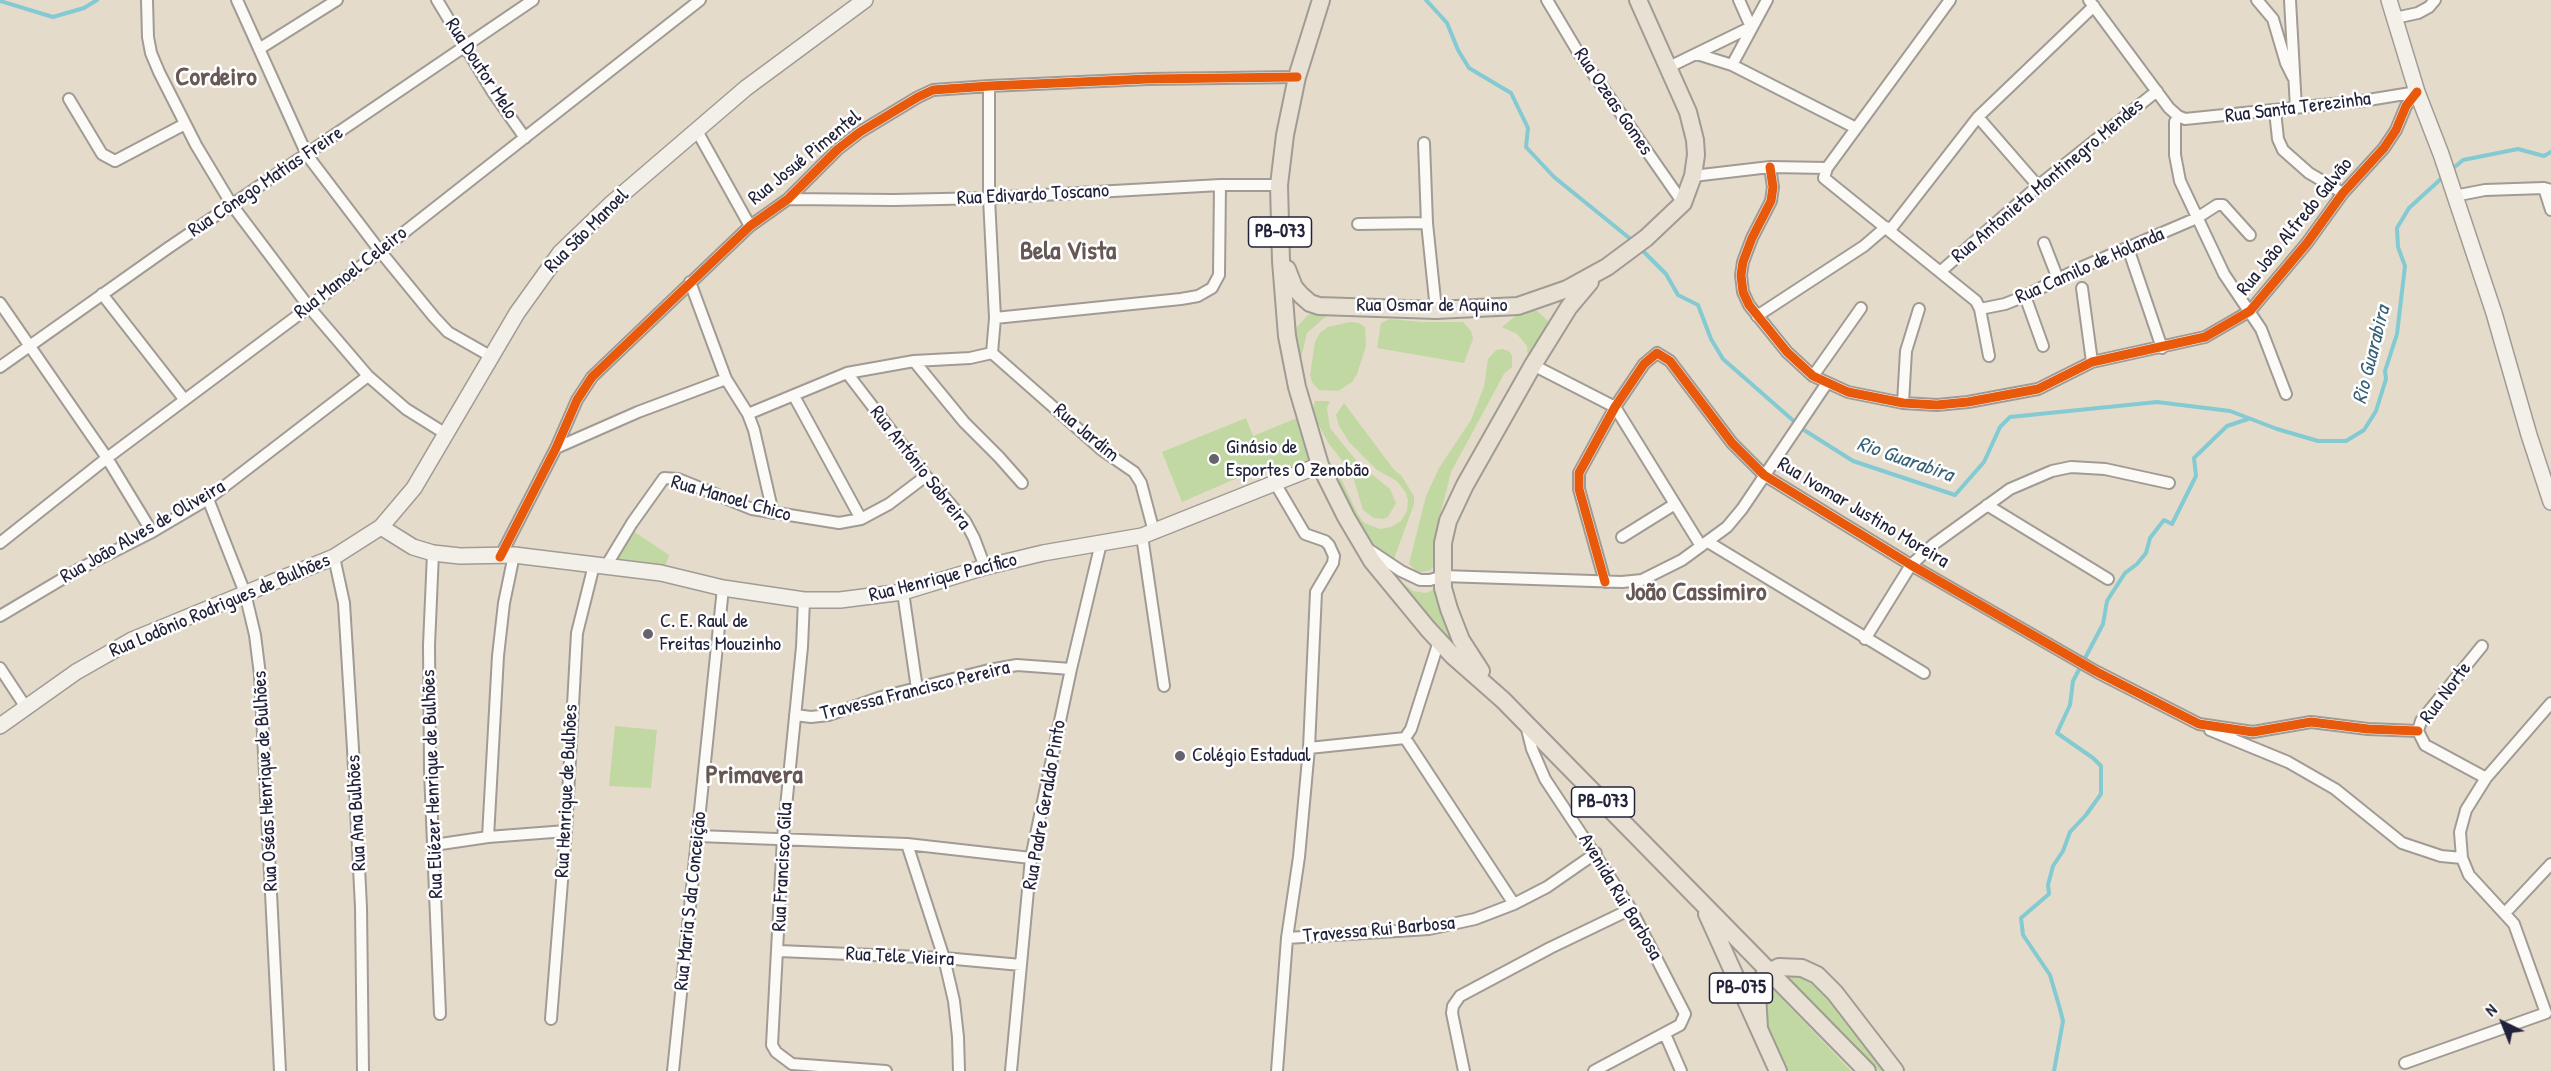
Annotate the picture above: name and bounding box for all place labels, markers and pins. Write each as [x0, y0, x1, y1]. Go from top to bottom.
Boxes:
place label: Ginásio de Esportes O Zenobão [1226, 436, 1369, 483]
marker: Ginásio de Esportes O Zenobão [1207, 452, 1221, 466]
place label: C. E. Raul de Freitas Mouzinho [660, 610, 781, 657]
marker: C. E. Raul de Freitas Mouzinho [641, 627, 655, 641]
place label: Colégio Estadual [1192, 744, 1311, 768]
marker: Colégio Estadual [1173, 749, 1187, 763]

